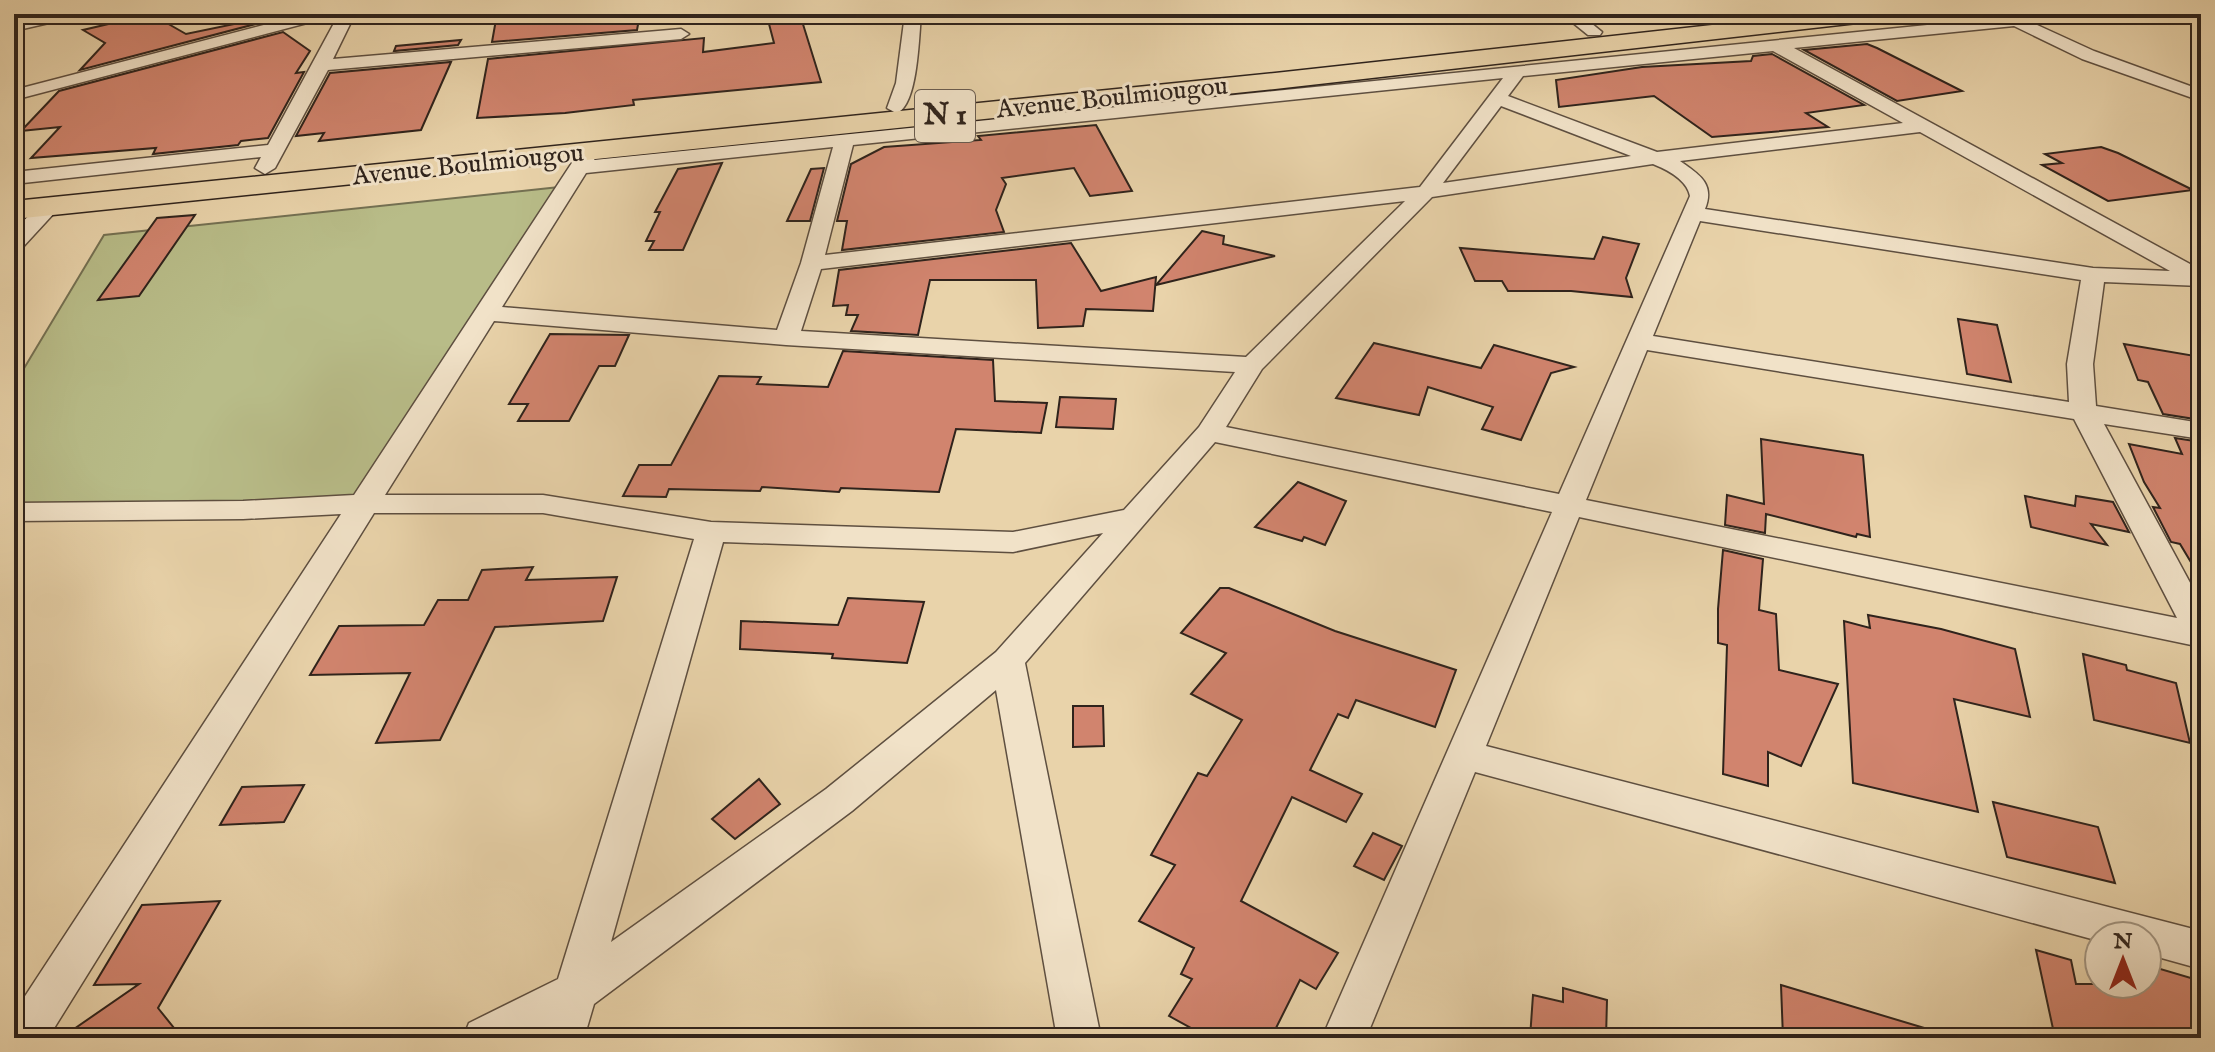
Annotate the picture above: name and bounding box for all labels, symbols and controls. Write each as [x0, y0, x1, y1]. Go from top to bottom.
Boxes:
street label: Avenue Boulmiougou [994, 69, 1229, 127]
road number: N 1 [915, 90, 975, 142]
street label: Avenue Boulmiougou [350, 136, 585, 194]
north arrow [2083, 920, 2163, 1000]
text: N [2112, 928, 2133, 956]

